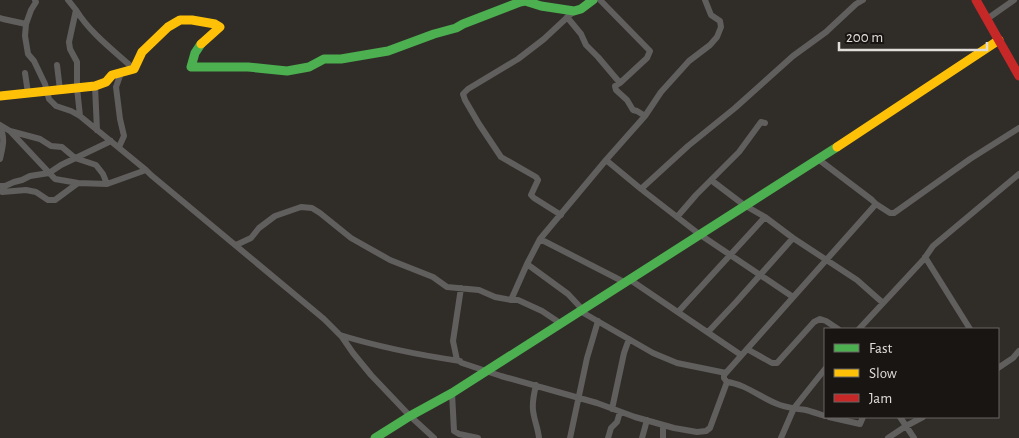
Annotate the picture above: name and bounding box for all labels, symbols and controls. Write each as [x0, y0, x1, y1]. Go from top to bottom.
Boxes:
scale bar [839, 20, 986, 52]
text: 200 m [846, 30, 883, 45]
legend [824, 328, 999, 418]
text: Fast [869, 341, 893, 356]
text: Slow [869, 366, 897, 381]
text: Jam [869, 391, 892, 406]

